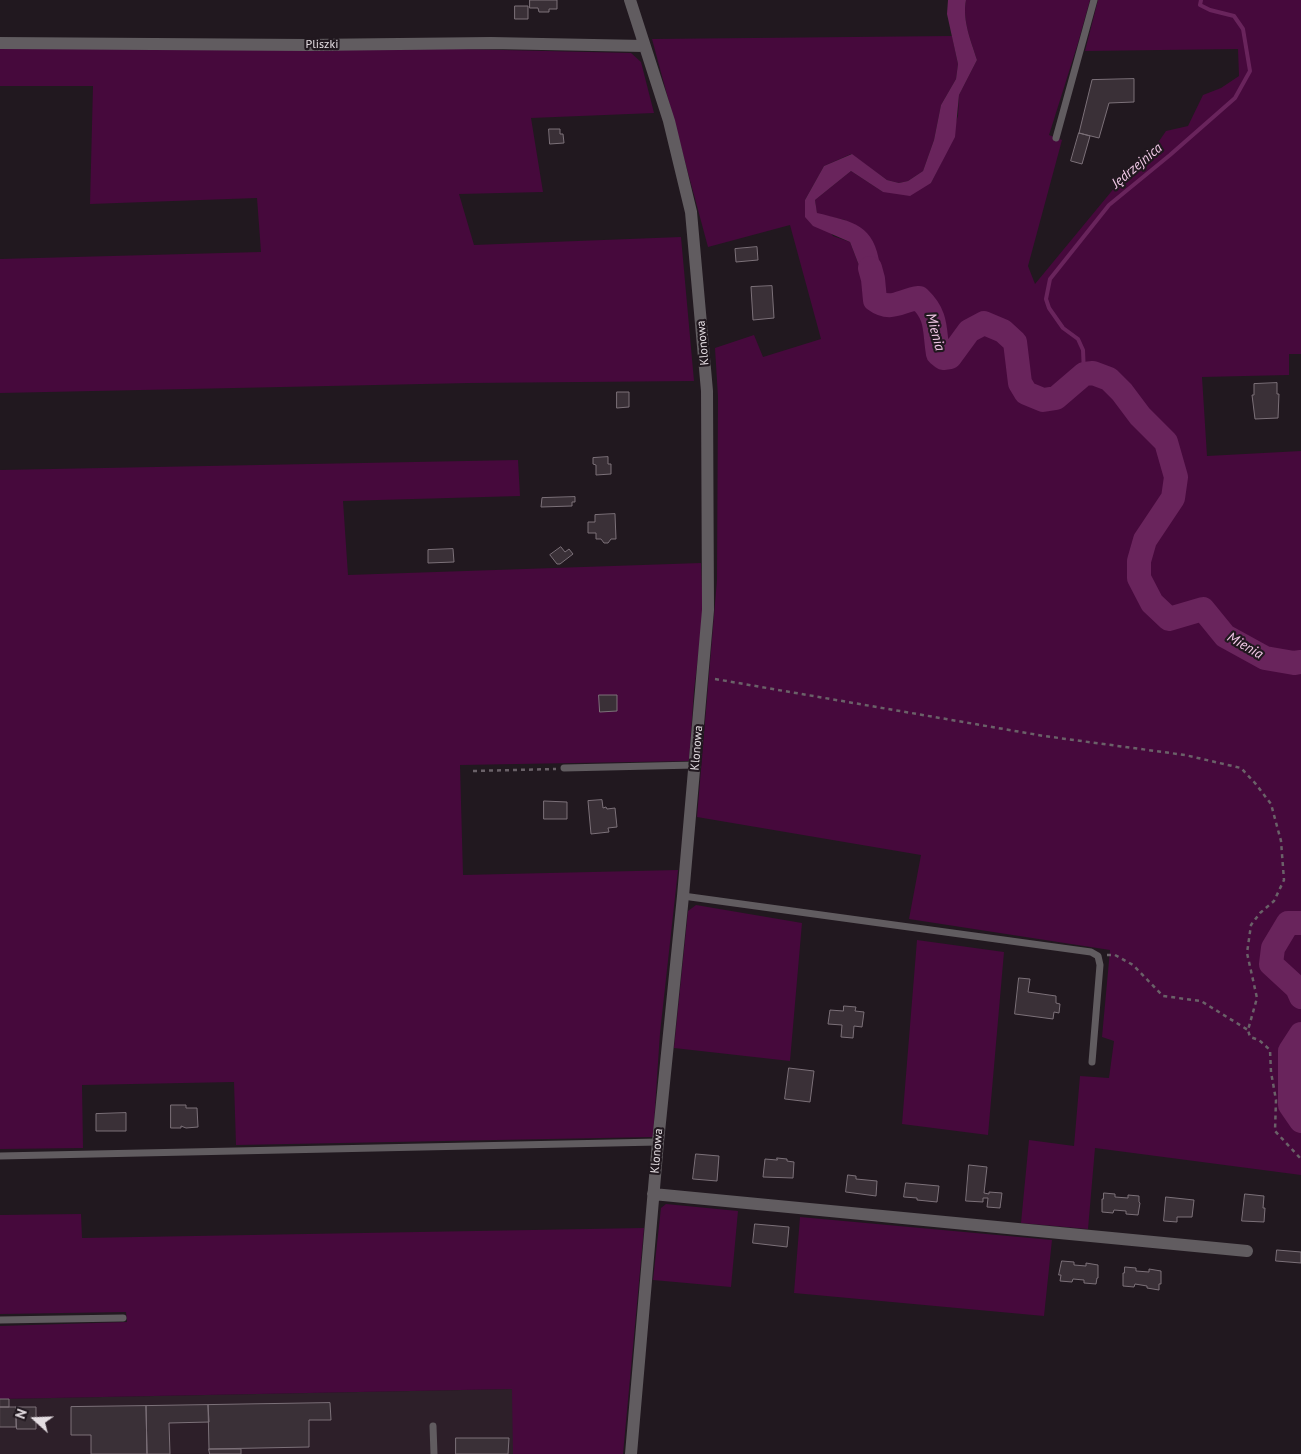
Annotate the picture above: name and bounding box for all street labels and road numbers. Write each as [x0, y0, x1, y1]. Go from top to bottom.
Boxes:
street label: Pliszki [306, 38, 338, 52]
street label: Klonowa [694, 320, 712, 366]
street label: Klonowa [688, 725, 706, 771]
street label: Klonowa [648, 1128, 666, 1174]

